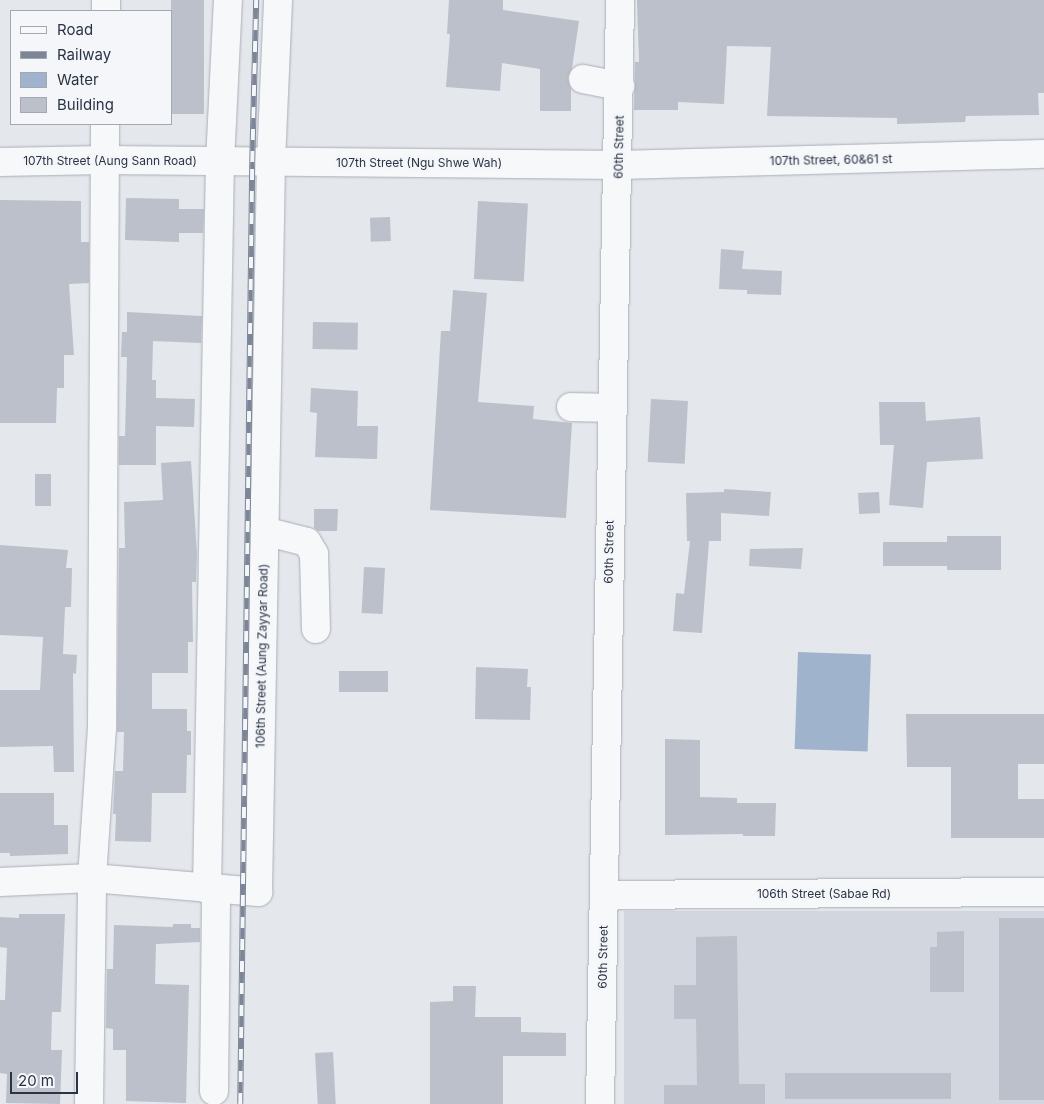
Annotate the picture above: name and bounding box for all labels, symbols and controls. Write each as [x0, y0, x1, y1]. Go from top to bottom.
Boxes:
legend [10, 10, 172, 125]
text: Road [57, 20, 93, 39]
text: Railway [57, 45, 111, 64]
text: Water [57, 70, 99, 89]
text: Building [57, 95, 114, 114]
street label: 60th Street [611, 115, 627, 179]
street label: 107th Street, 60&61 st [769, 152, 893, 168]
street label: 107th Street (Aung Sann Road) [23, 154, 197, 168]
street label: 107th Street (Ngu Shwe Wah) [336, 156, 502, 170]
street label: 60th Street [601, 520, 617, 584]
street label: 106th Street (Aung Zayyar Road) [253, 564, 271, 748]
street label: 106th Street (Sabae Rd) [757, 887, 891, 901]
street label: 60th Street [595, 925, 611, 989]
scale bar [12, 1062, 80, 1094]
text: 20 m [18, 1071, 54, 1090]

